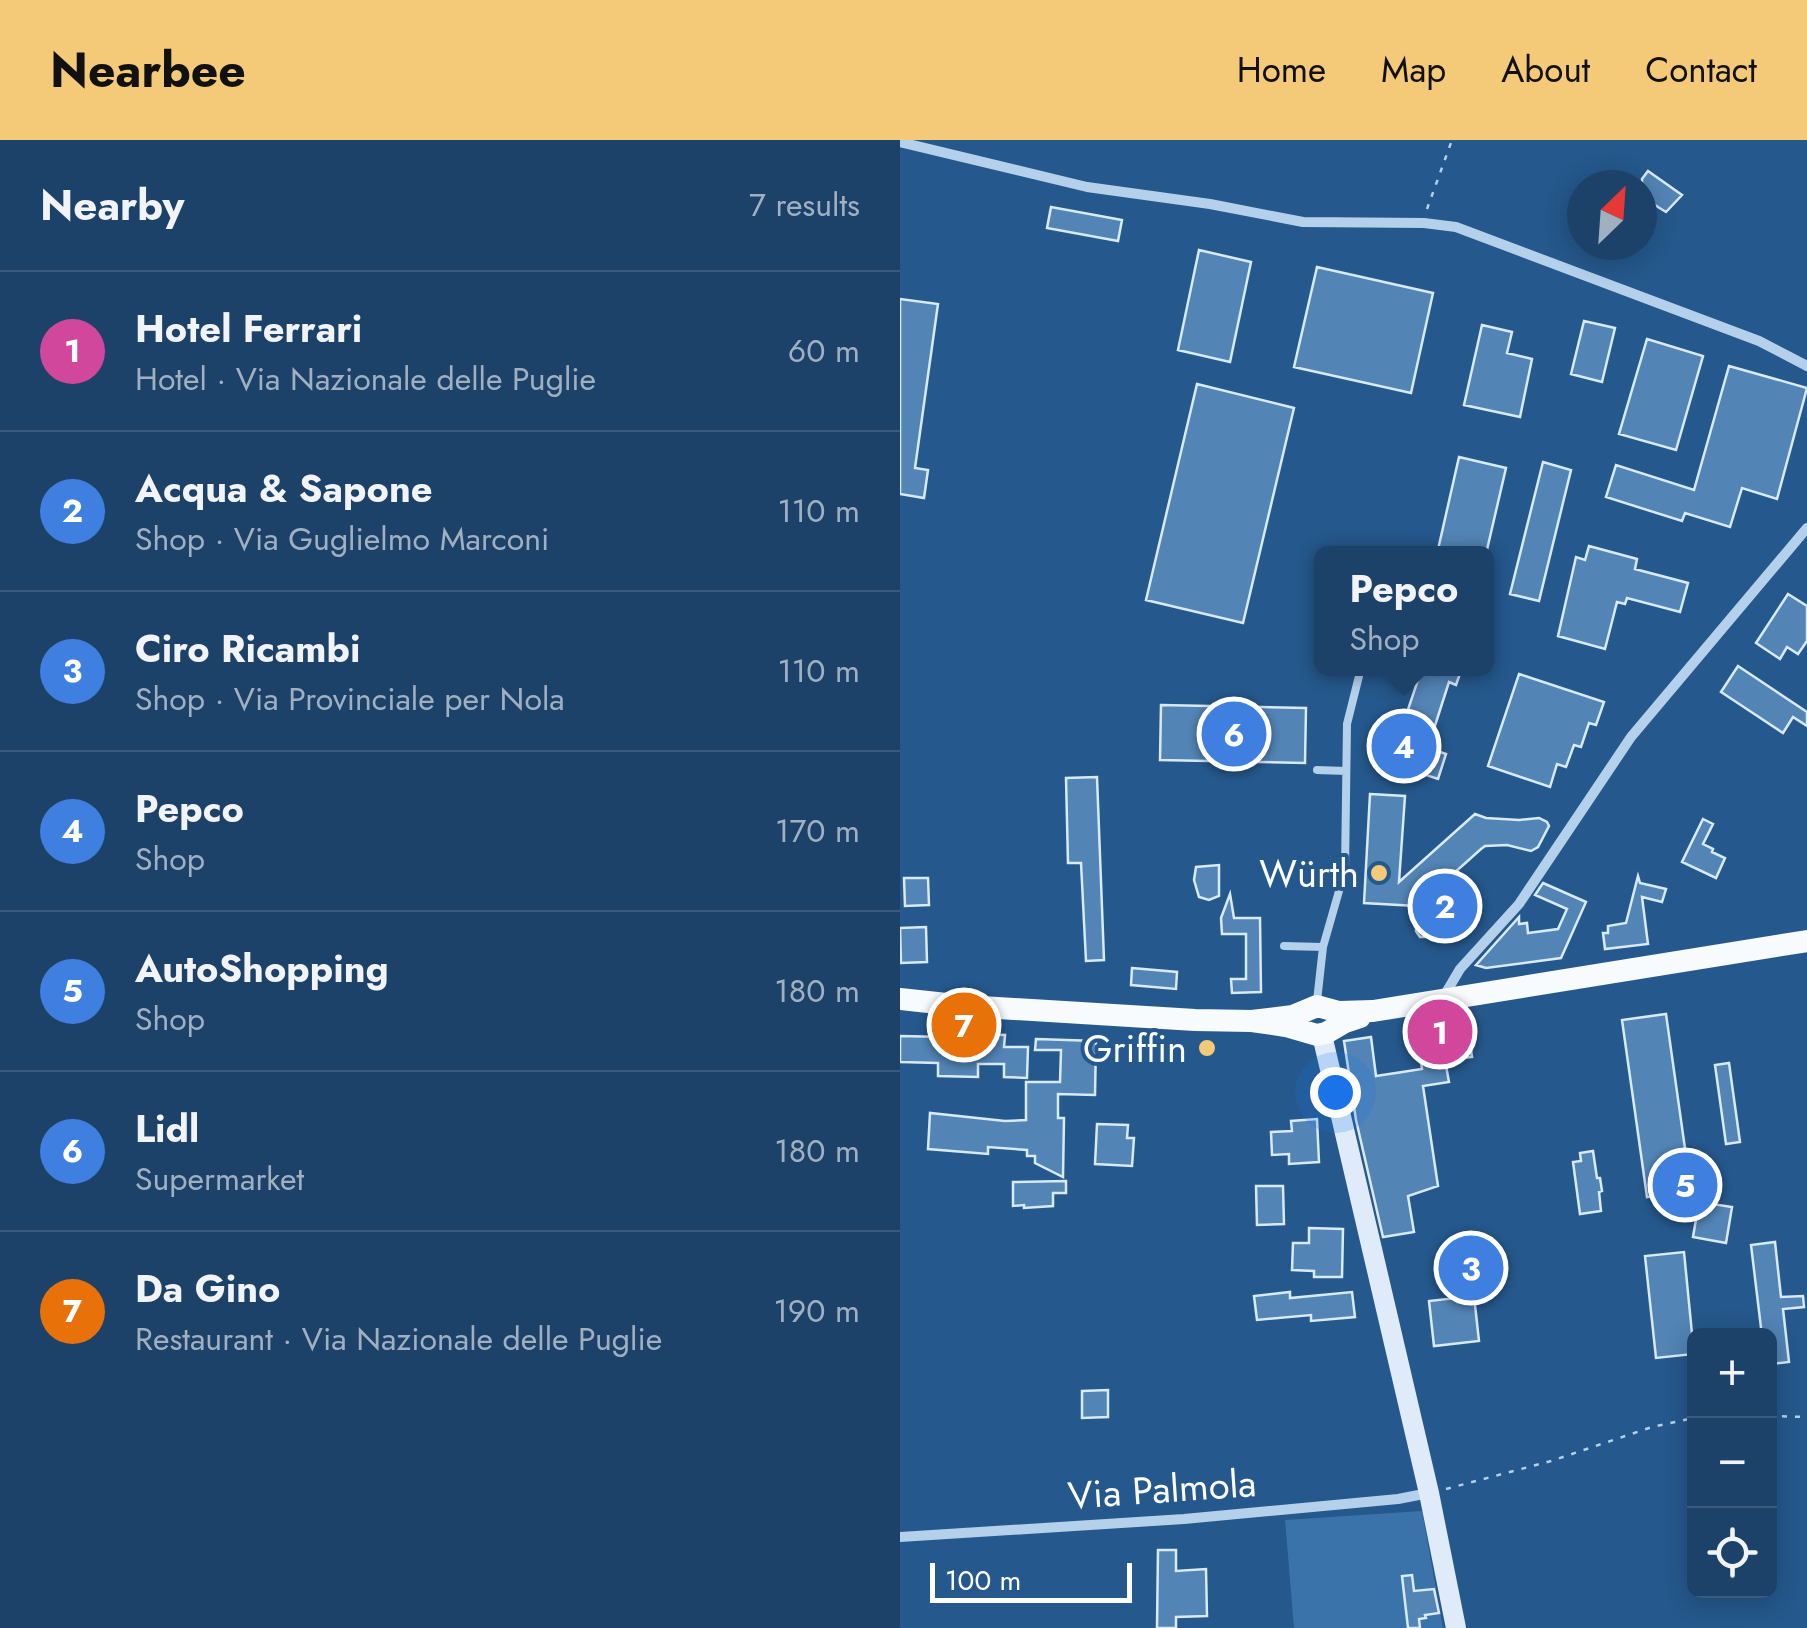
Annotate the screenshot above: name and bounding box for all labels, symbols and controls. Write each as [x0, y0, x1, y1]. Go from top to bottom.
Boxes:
text: Nearbee [50, 36, 246, 105]
text: Home [1237, 45, 1326, 95]
text: Map [1381, 45, 1446, 95]
text: About [1501, 45, 1590, 95]
text: Contact [1645, 45, 1757, 95]
north arrow [1567, 170, 1657, 260]
text: Nearby [40, 175, 184, 236]
text: 7 results [749, 182, 860, 228]
text: Hotel Ferrari [135, 301, 362, 356]
text: 1 [64, 328, 81, 374]
text: 60 m [788, 328, 860, 374]
text: Hotel · Via Nazionale delle Puglie [135, 356, 596, 402]
text: Acqua & Sapone [135, 461, 433, 516]
text: 2 [62, 488, 83, 534]
text: 110 m [777, 488, 860, 534]
text: Shop · Via Guglielmo Marconi [135, 516, 549, 562]
popup [1314, 546, 1494, 676]
text: Pepco [1350, 561, 1458, 616]
text: Shop [1350, 616, 1420, 662]
text: Ciro Ricambi [135, 621, 360, 676]
text: 3 [63, 648, 82, 694]
text: 110 m [777, 648, 860, 694]
text: Shop · Via Provinciale per Nola [135, 676, 565, 722]
pin: 6 [1202, 696, 1266, 772]
pin: 4 [1372, 708, 1436, 784]
text: Pepco [135, 781, 244, 836]
text: 4 [61, 808, 84, 854]
text: 170 m [775, 808, 860, 854]
text: Shop [135, 836, 205, 882]
place label: Würth [1259, 846, 1359, 901]
marker: Würth [1368, 862, 1390, 884]
pin: 2 [1412, 868, 1478, 944]
text: AutoShopping [135, 941, 389, 996]
text: 5 [62, 968, 83, 1014]
text: 180 m [774, 968, 860, 1014]
pin: 7 [932, 988, 996, 1062]
pin: 1 [1408, 994, 1472, 1070]
text: Shop [135, 996, 205, 1042]
place label: Griffin [1083, 1021, 1187, 1076]
marker: Griffin [1196, 1037, 1218, 1059]
your location [1310, 1067, 1361, 1118]
text: Lidl [135, 1101, 199, 1156]
text: 6 [62, 1128, 83, 1174]
text: 180 m [774, 1128, 860, 1174]
pin: 5 [1652, 1148, 1718, 1222]
text: Supermarket [135, 1156, 304, 1202]
pin: 3 [1438, 1230, 1504, 1306]
text: Da Gino [135, 1261, 280, 1316]
text: 7 [63, 1288, 82, 1334]
text: 190 m [773, 1288, 860, 1334]
text: Restaurant · Via Nazionale delle Puglie [135, 1316, 662, 1362]
map controls [1687, 1328, 1777, 1598]
button: + [1687, 1328, 1777, 1418]
button: − [1687, 1418, 1777, 1508]
street label: Via Palmola [1066, 1455, 1258, 1523]
button: locate [1687, 1508, 1777, 1598]
scale bar [930, 1558, 1132, 1602]
text: 100 m [945, 1560, 1021, 1601]

